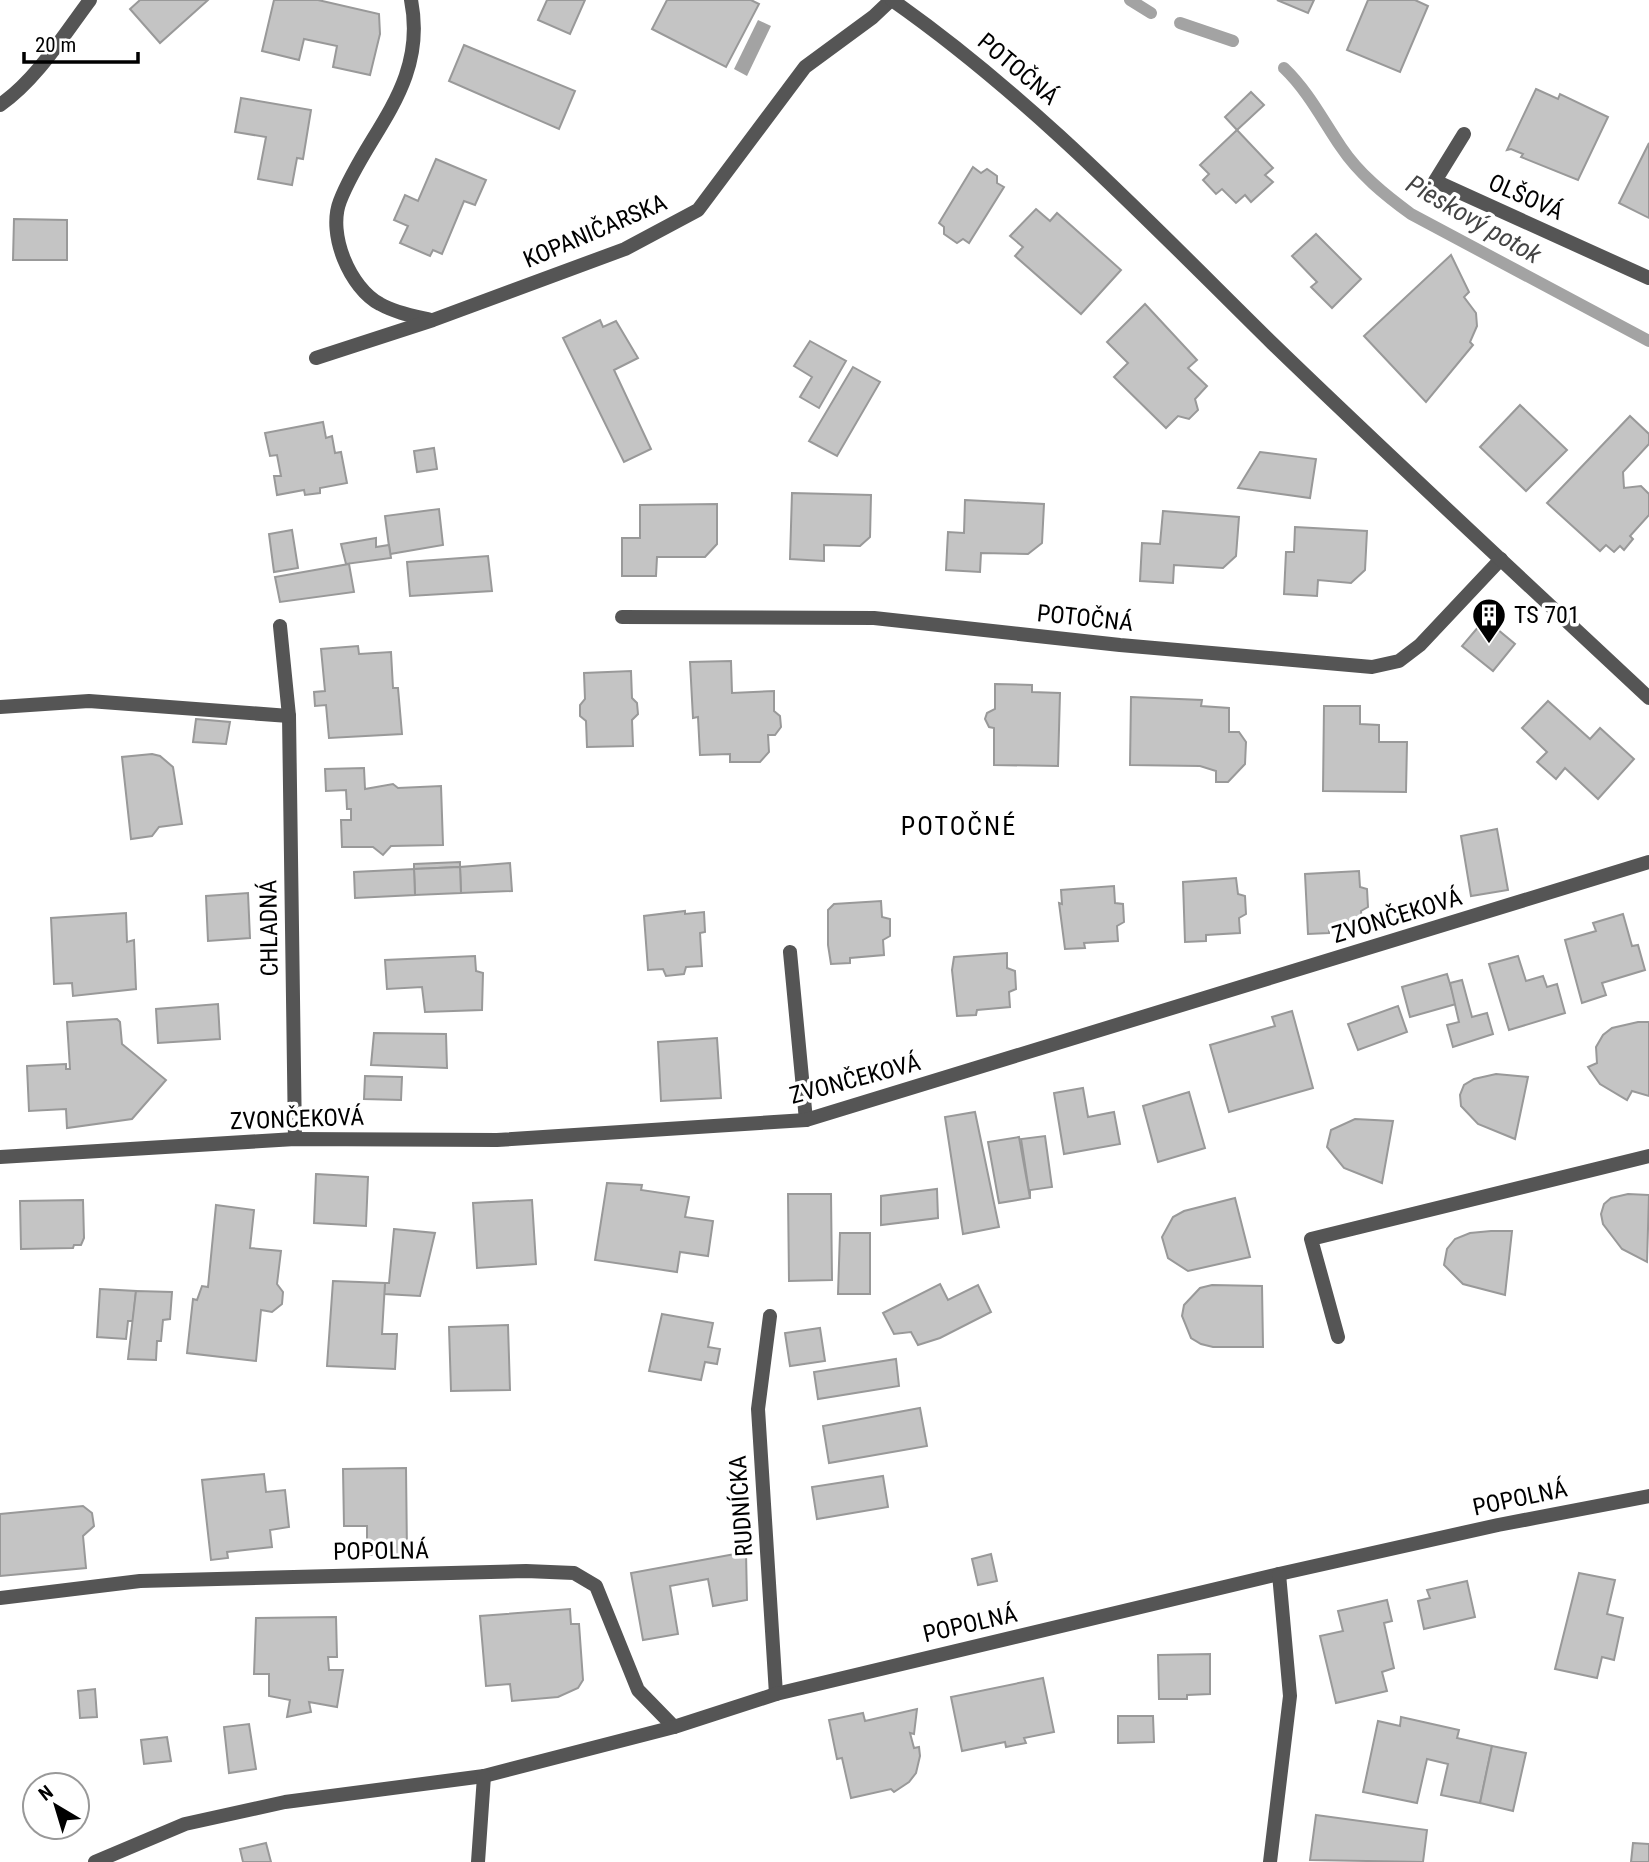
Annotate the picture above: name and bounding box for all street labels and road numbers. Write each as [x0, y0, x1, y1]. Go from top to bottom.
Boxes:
street label: POTOČNÁ [972, 26, 1065, 111]
street label: OLŠOVÁ [1484, 168, 1568, 226]
street label: KOPANIČARSKA [519, 187, 671, 274]
street label: POTOČNÁ [1036, 598, 1135, 637]
street label: CHLADNÁ [254, 879, 284, 977]
street label: ZVONČEKOVÁ [1329, 882, 1465, 949]
street label: ZVONČEKOVÁ [786, 1047, 923, 1110]
street label: ZVONČEKOVÁ [230, 1102, 365, 1135]
street label: RUDNÍCKA [723, 1454, 759, 1558]
street label: POPOLNÁ [1470, 1474, 1570, 1522]
street label: POPOLNÁ [333, 1536, 429, 1566]
street label: POPOLNÁ [920, 1600, 1020, 1648]

